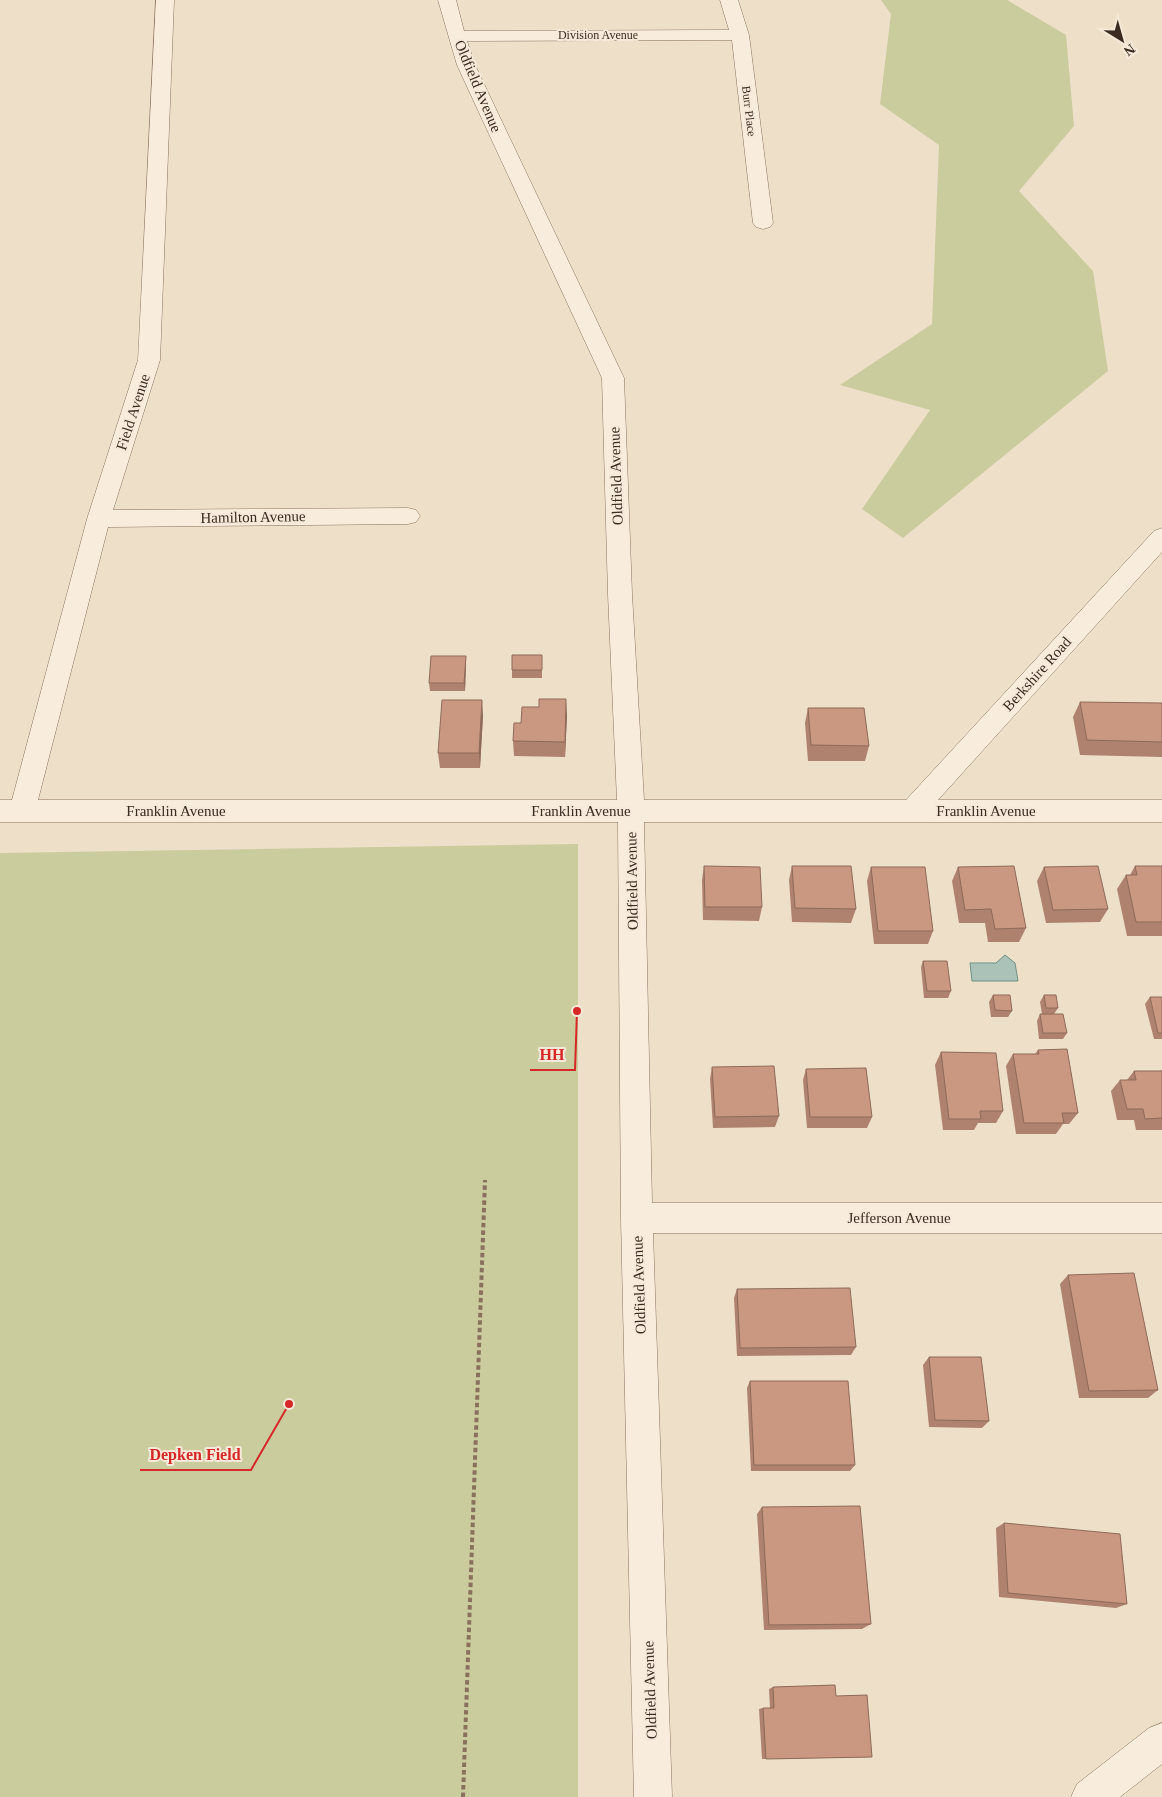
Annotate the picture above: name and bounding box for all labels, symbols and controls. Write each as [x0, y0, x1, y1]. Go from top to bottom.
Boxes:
north arrow [1097, 15, 1147, 65]
street label: Division Avenue [558, 28, 638, 42]
street label: Oldfield Avenue [451, 38, 505, 135]
text: N [1121, 41, 1138, 59]
street label: Burr Place [739, 85, 759, 137]
street label: Field Avenue [113, 371, 153, 452]
street label: Oldfield Avenue [606, 426, 626, 525]
street label: Hamilton Avenue [200, 508, 306, 526]
street label: Berkshire Road [1000, 633, 1075, 714]
street label: Franklin Avenue [126, 803, 226, 819]
street label: Franklin Avenue [531, 803, 631, 819]
street label: Franklin Avenue [936, 803, 1036, 819]
street label: Oldfield Avenue [623, 831, 641, 930]
callout: HH [530, 1039, 575, 1070]
text: HH [540, 1046, 565, 1063]
street label: Jefferson Avenue [847, 1210, 951, 1226]
street label: Oldfield Avenue [629, 1235, 649, 1334]
callout: Depken Field [140, 1439, 251, 1470]
text: Depken Field [149, 1446, 241, 1464]
street label: Oldfield Avenue [640, 1640, 660, 1739]

